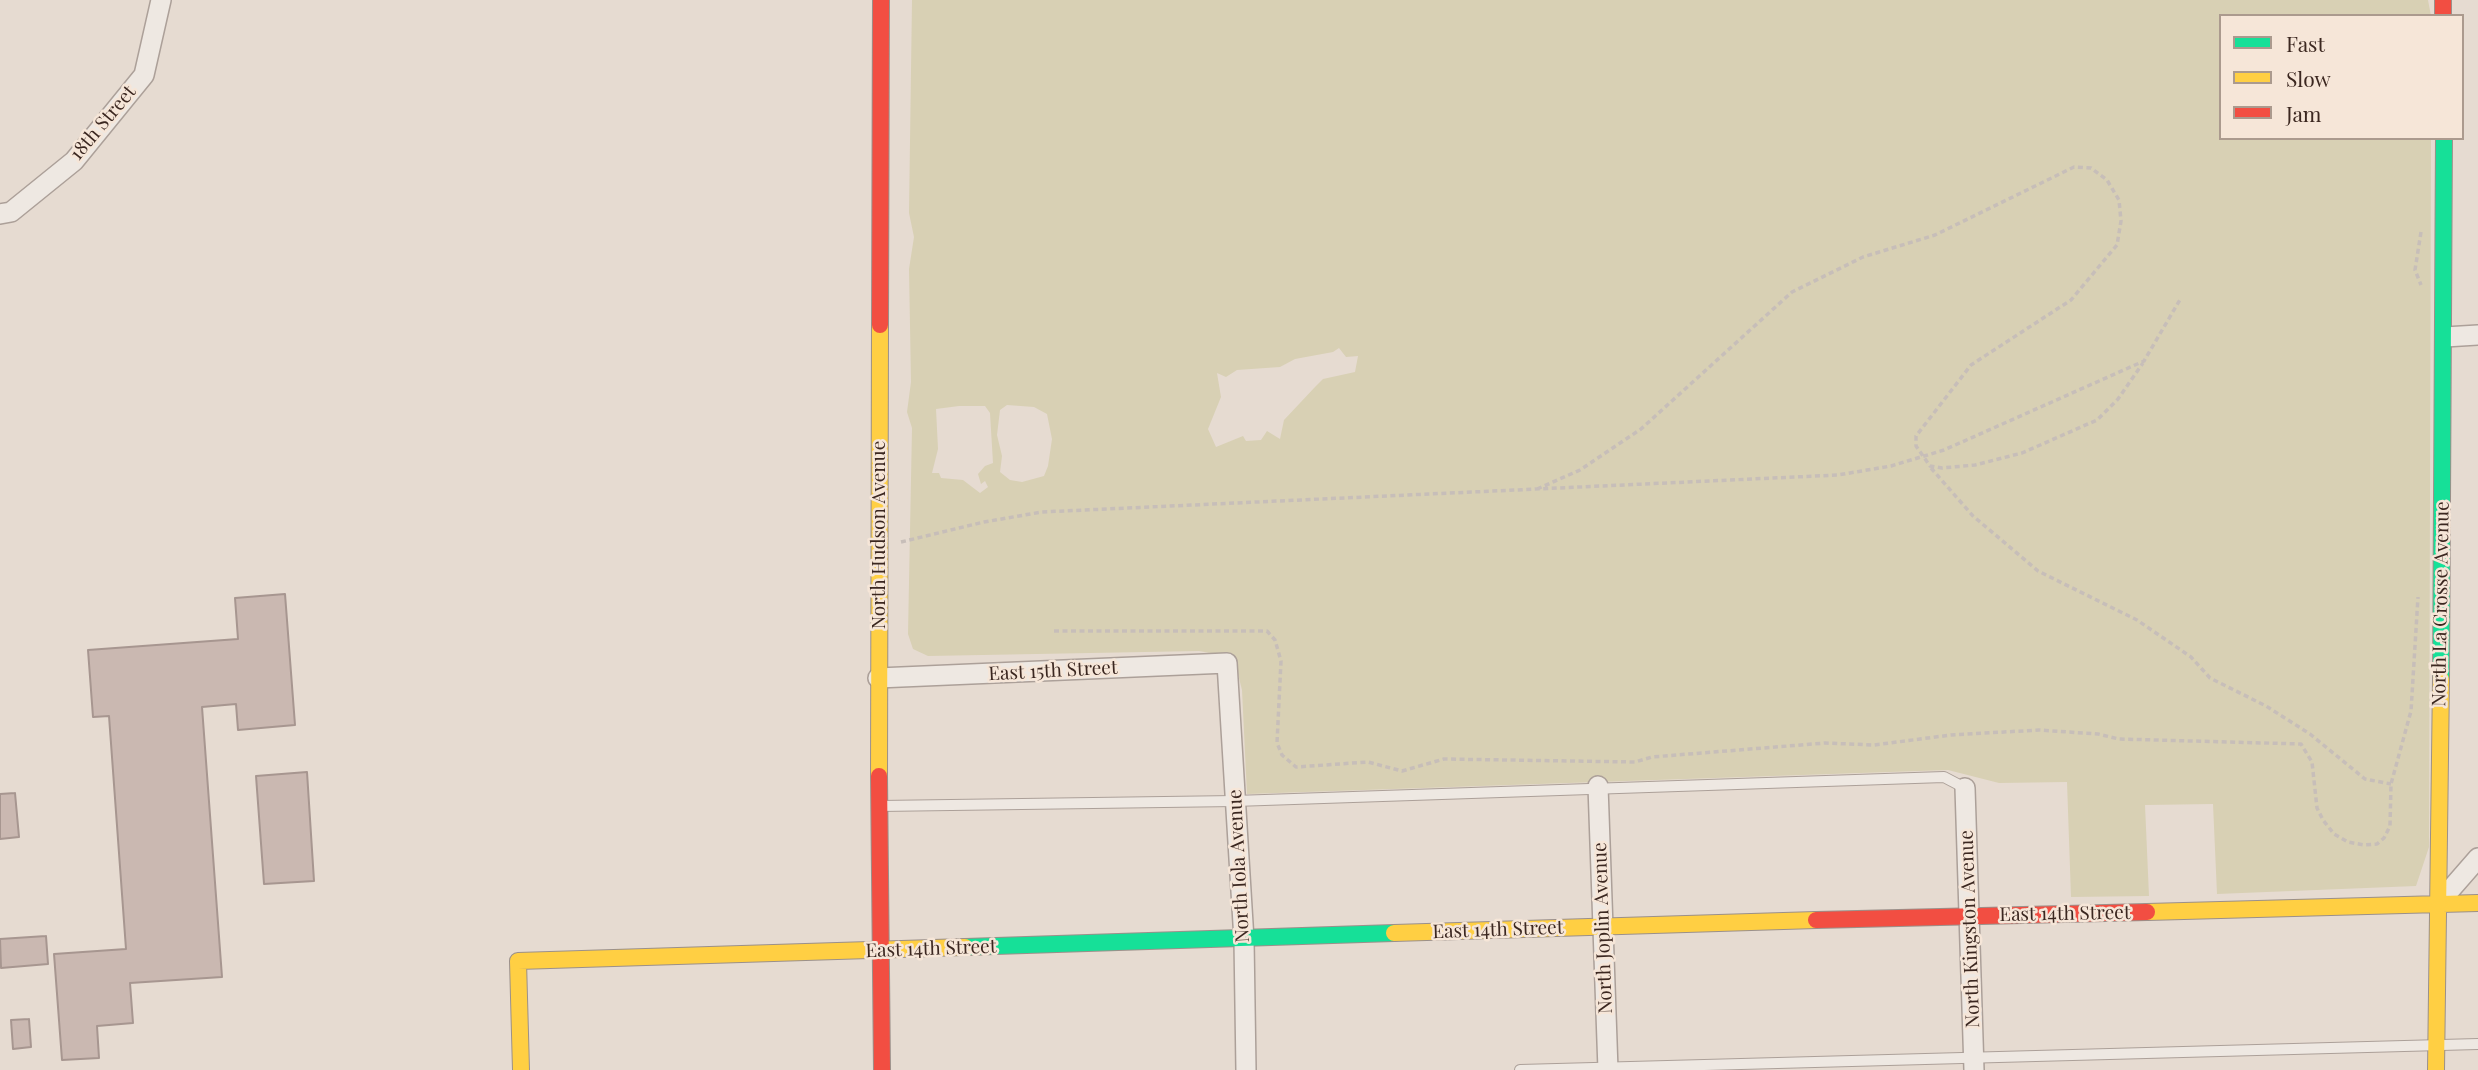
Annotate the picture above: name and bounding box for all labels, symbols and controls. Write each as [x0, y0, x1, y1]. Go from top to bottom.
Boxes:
legend [2219, 14, 2464, 140]
text: Fast [2286, 29, 2325, 57]
text: Slow [2286, 64, 2331, 92]
street label: 18th Street [65, 81, 141, 165]
text: Jam [2286, 99, 2322, 127]
street label: North Hudson Avenue [868, 441, 890, 629]
street label: North La Crosse Avenue [2428, 501, 2454, 707]
street label: East 15th Street [988, 656, 1118, 686]
street label: North Iola Avenue [1224, 789, 1254, 943]
street label: North Kingston Avenue [1955, 830, 1985, 1028]
street label: North Joplin Avenue [1589, 842, 1617, 1014]
street label: East 14th Street [1999, 901, 2131, 927]
street label: East 14th Street [1432, 916, 1564, 944]
street label: East 14th Street [865, 935, 997, 963]

